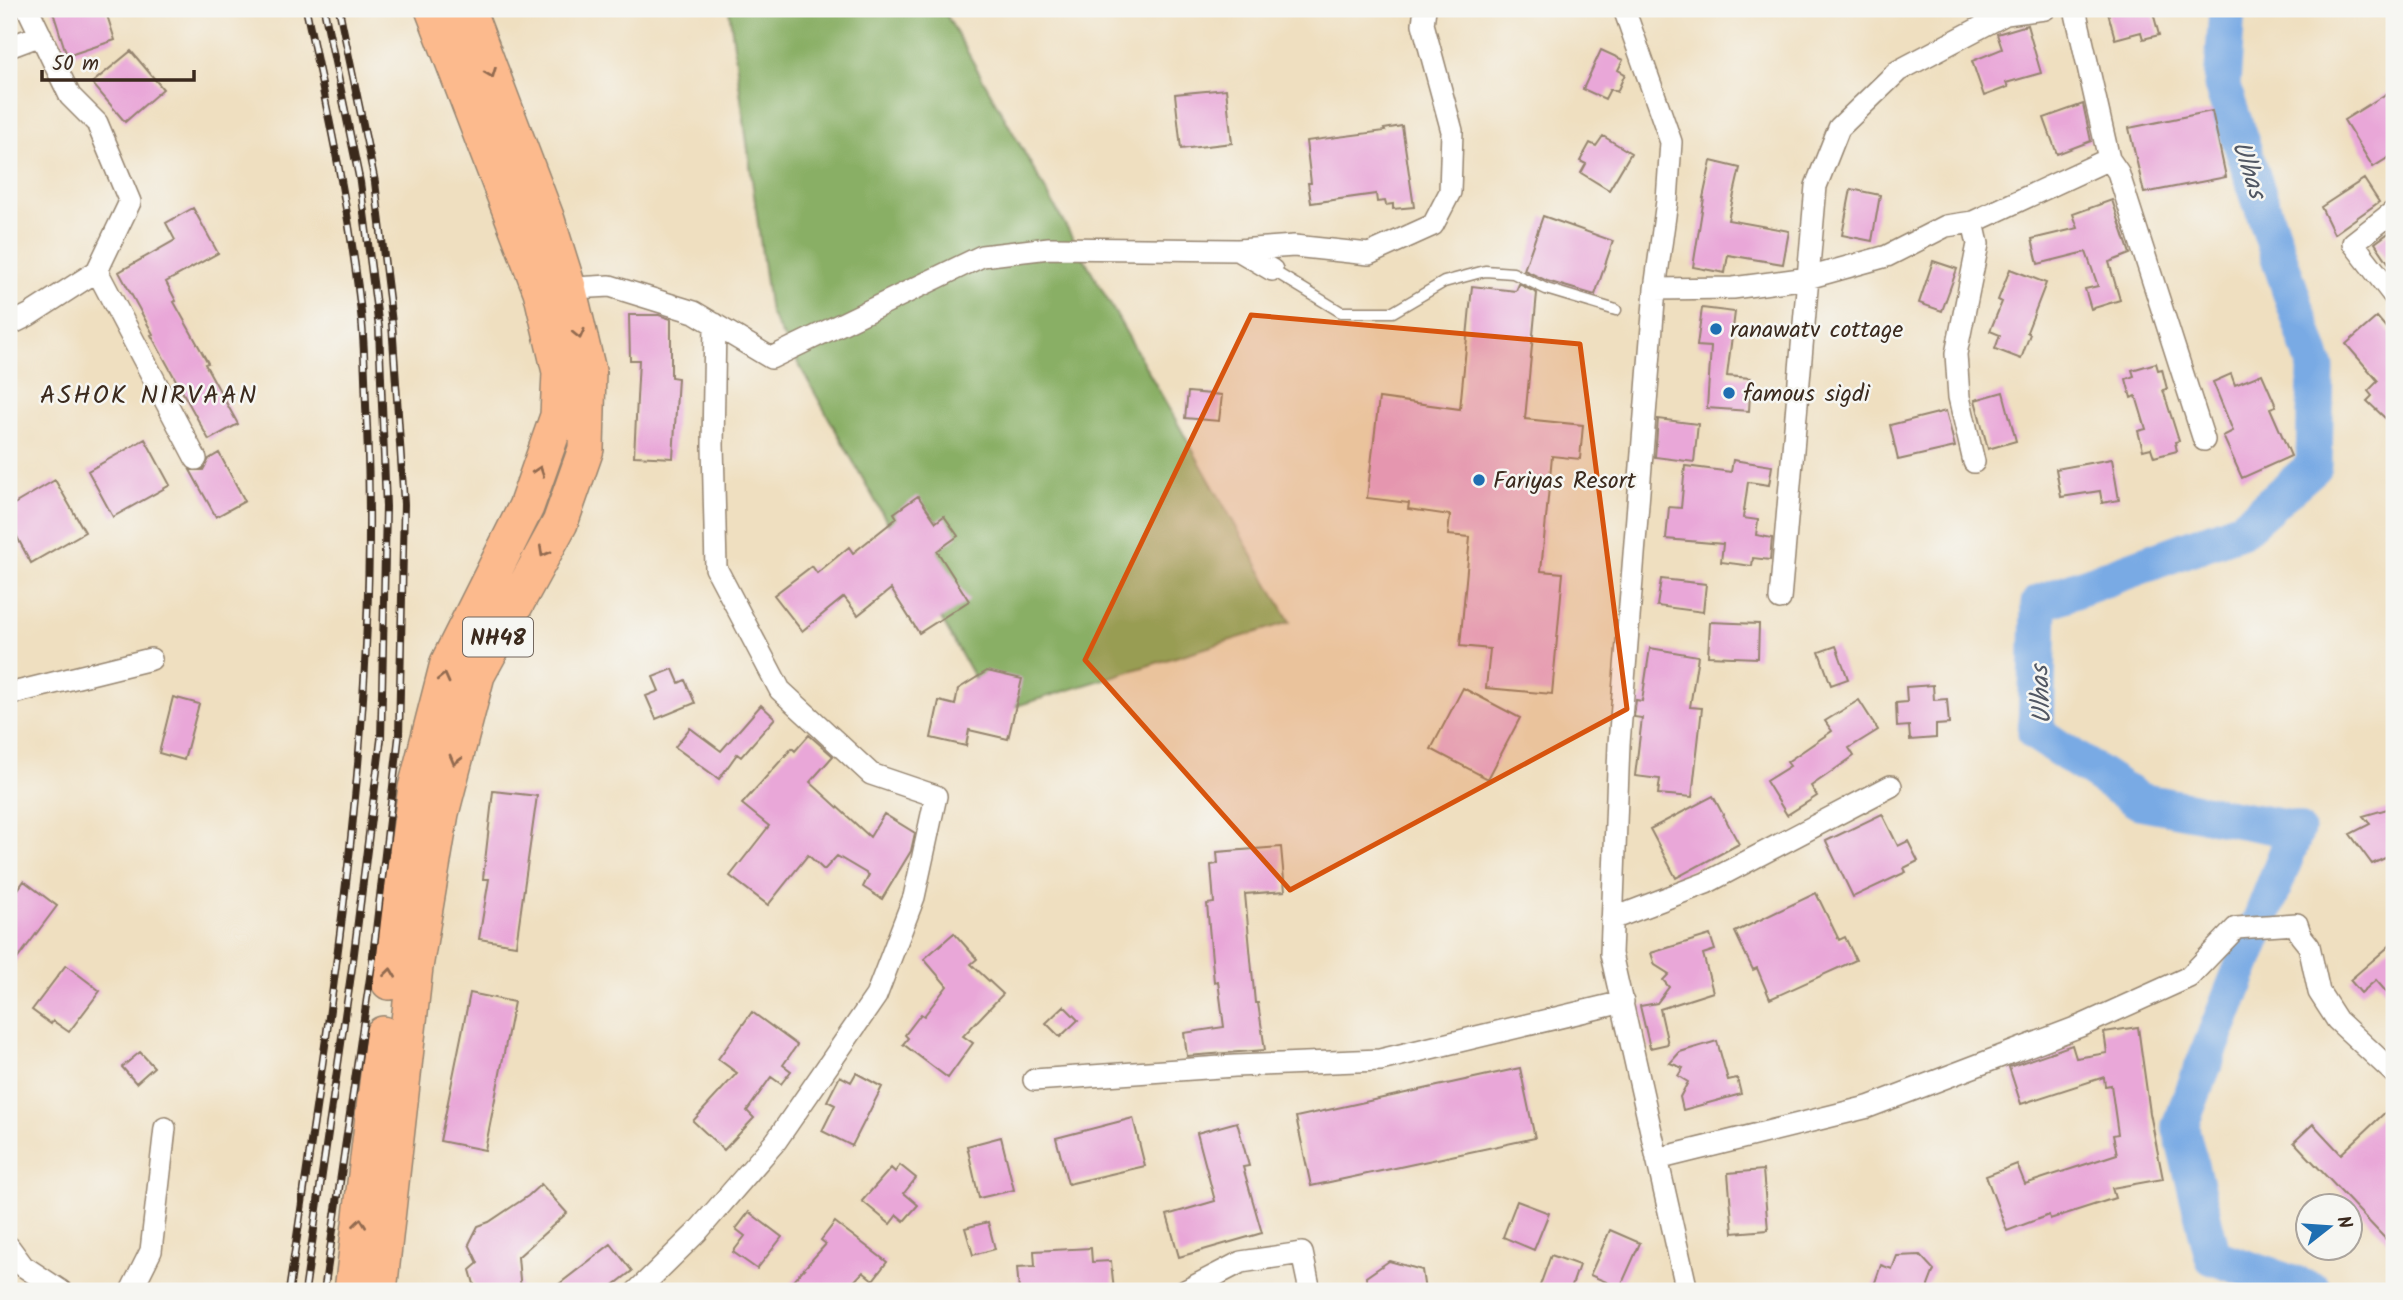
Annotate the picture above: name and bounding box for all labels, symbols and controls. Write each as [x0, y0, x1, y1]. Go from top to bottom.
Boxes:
scale bar [42, 38, 194, 82]
text: 50 m [52, 48, 99, 81]
one-way arrow [483, 66, 497, 78]
water label: Ulhas [2219, 135, 2278, 207]
place label: ranawatv cottage [1730, 311, 1903, 350]
marker: ranawatv cottage [1708, 321, 1724, 337]
one-way arrow [571, 328, 586, 340]
district label: ASHOK NIRVAAN [40, 375, 258, 417]
place label: famous sigdi [1743, 375, 1871, 414]
marker: famous sigdi [1721, 385, 1737, 401]
place label: Fariyas Resort [1493, 462, 1637, 501]
one-way arrow [531, 466, 545, 478]
marker: Fariyas Resort [1471, 472, 1487, 488]
one-way arrow [539, 545, 552, 557]
road number: NH48 [463, 618, 533, 656]
water label: Ulhas [2019, 661, 2065, 726]
one-way arrow [436, 672, 450, 684]
one-way arrow [449, 754, 463, 766]
one-way arrow [383, 967, 398, 979]
north arrow [2294, 1192, 2364, 1262]
text: N [2327, 1212, 2359, 1233]
one-way arrow [353, 1218, 368, 1229]

